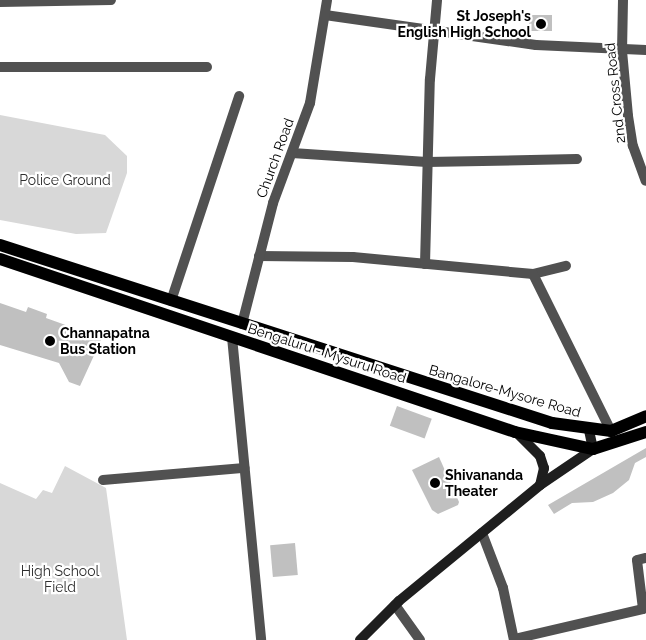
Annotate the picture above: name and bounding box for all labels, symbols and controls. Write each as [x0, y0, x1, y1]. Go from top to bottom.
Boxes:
place label: St Joseph's English High School [398, 8, 531, 40]
marker: St Joseph's English High School [535, 18, 547, 30]
street label: 2nd Cross Road [601, 42, 629, 144]
street label: Church Road [253, 116, 297, 200]
park label: Police Ground [19, 172, 111, 188]
street label: Bengaluru - Mysuru Road [246, 319, 408, 387]
place label: Channapatna Bus Station [60, 325, 150, 358]
marker: Channapatna Bus Station [44, 335, 56, 347]
street label: Bangalore-Mysore Road [427, 361, 583, 421]
place label: Shivananda Theater [445, 467, 523, 500]
marker: Shivananda Theater [429, 477, 441, 489]
park label: High School Field [21, 563, 99, 596]

